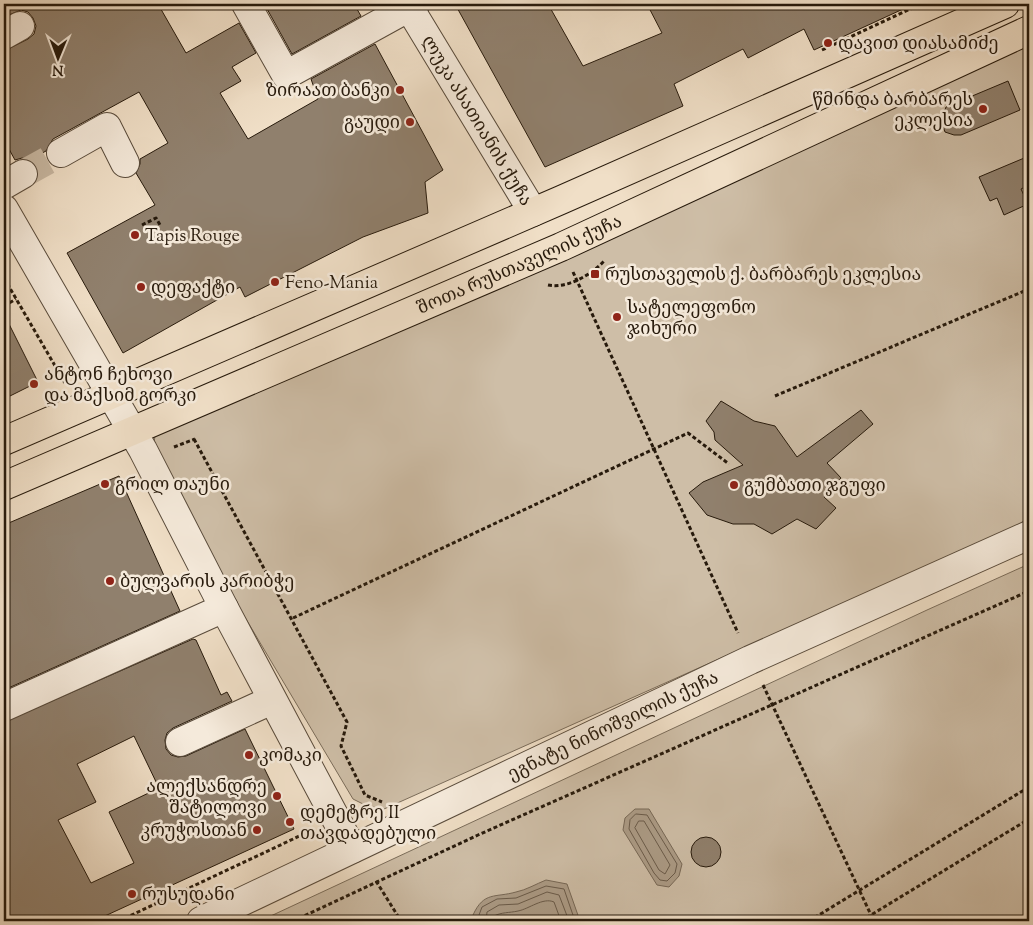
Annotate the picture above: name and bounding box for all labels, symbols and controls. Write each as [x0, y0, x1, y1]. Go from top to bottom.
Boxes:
street label: ლუკა ასათიანის ქუჩა [414, 31, 538, 212]
north arrow [32, 32, 82, 82]
place label: დავით დიასამიძე [838, 32, 999, 58]
marker: დავით დიასამიძე [822, 37, 834, 49]
text: N [52, 59, 64, 79]
place label: ზირაათ ბანკი [266, 79, 390, 105]
marker: ზირაათ ბანკი [394, 84, 406, 96]
place label: წმინდა ბარბარეს ეკლესია [812, 88, 973, 135]
marker: წმინდა ბარბარეს ეკლესია [977, 103, 989, 115]
place label: გაუდი [344, 111, 400, 137]
marker: გაუდი [404, 116, 416, 128]
street label: შოთა რუსთაველის ქუჩა [414, 209, 627, 322]
place label: Tapis Rouge [145, 224, 240, 250]
marker: Tapis Rouge [129, 229, 141, 241]
place label: რუსთაველის ქ. ბარბარეს ეკლესია [605, 263, 921, 289]
marker: რუსთაველის ქ. ბარბარეს ეკლესია [589, 268, 601, 280]
place label: Feno-Mania [285, 271, 378, 297]
place label: დეფაქტი [151, 276, 235, 302]
marker: Feno-Mania [269, 276, 281, 288]
marker: დეფაქტი [135, 281, 147, 293]
place label: სატელეფონო ჯიხური [627, 296, 756, 343]
marker: სატელეფონო ჯიხური [611, 311, 623, 323]
place label: ანტონ ჩეხოვი და მაქსიმ გორკი [44, 363, 196, 410]
marker: ანტონ ჩეხოვი და მაქსიმ გორკი [28, 378, 40, 390]
place label: გრილ თაუნი [115, 473, 230, 499]
place label: გუმბათი ჯგუფი [744, 474, 886, 500]
marker: გრილ თაუნი [99, 478, 111, 490]
marker: გუმბათი ჯგუფი [728, 479, 740, 491]
place label: ბულვარის კარიბჭე [120, 570, 294, 596]
marker: ბულვარის კარიბჭე [104, 575, 116, 587]
street label: ეგნატე ნინოშვილის ქუჩა [504, 666, 723, 788]
place label: კომაკი [259, 744, 322, 770]
marker: კომაკი [243, 749, 255, 761]
place label: ალექსანდრე შატილოვი [146, 775, 267, 822]
marker: ალექსანდრე შატილოვი [271, 790, 283, 802]
place label: დემეტრე II თავდადებული [300, 801, 436, 848]
marker: დემეტრე II თავდადებული [284, 816, 296, 828]
place label: კრუჭოსთან [140, 819, 247, 845]
marker: კრუჭოსთან [251, 824, 263, 836]
place label: რუსუდანი [142, 883, 235, 909]
marker: რუსუდანი [126, 888, 138, 900]

